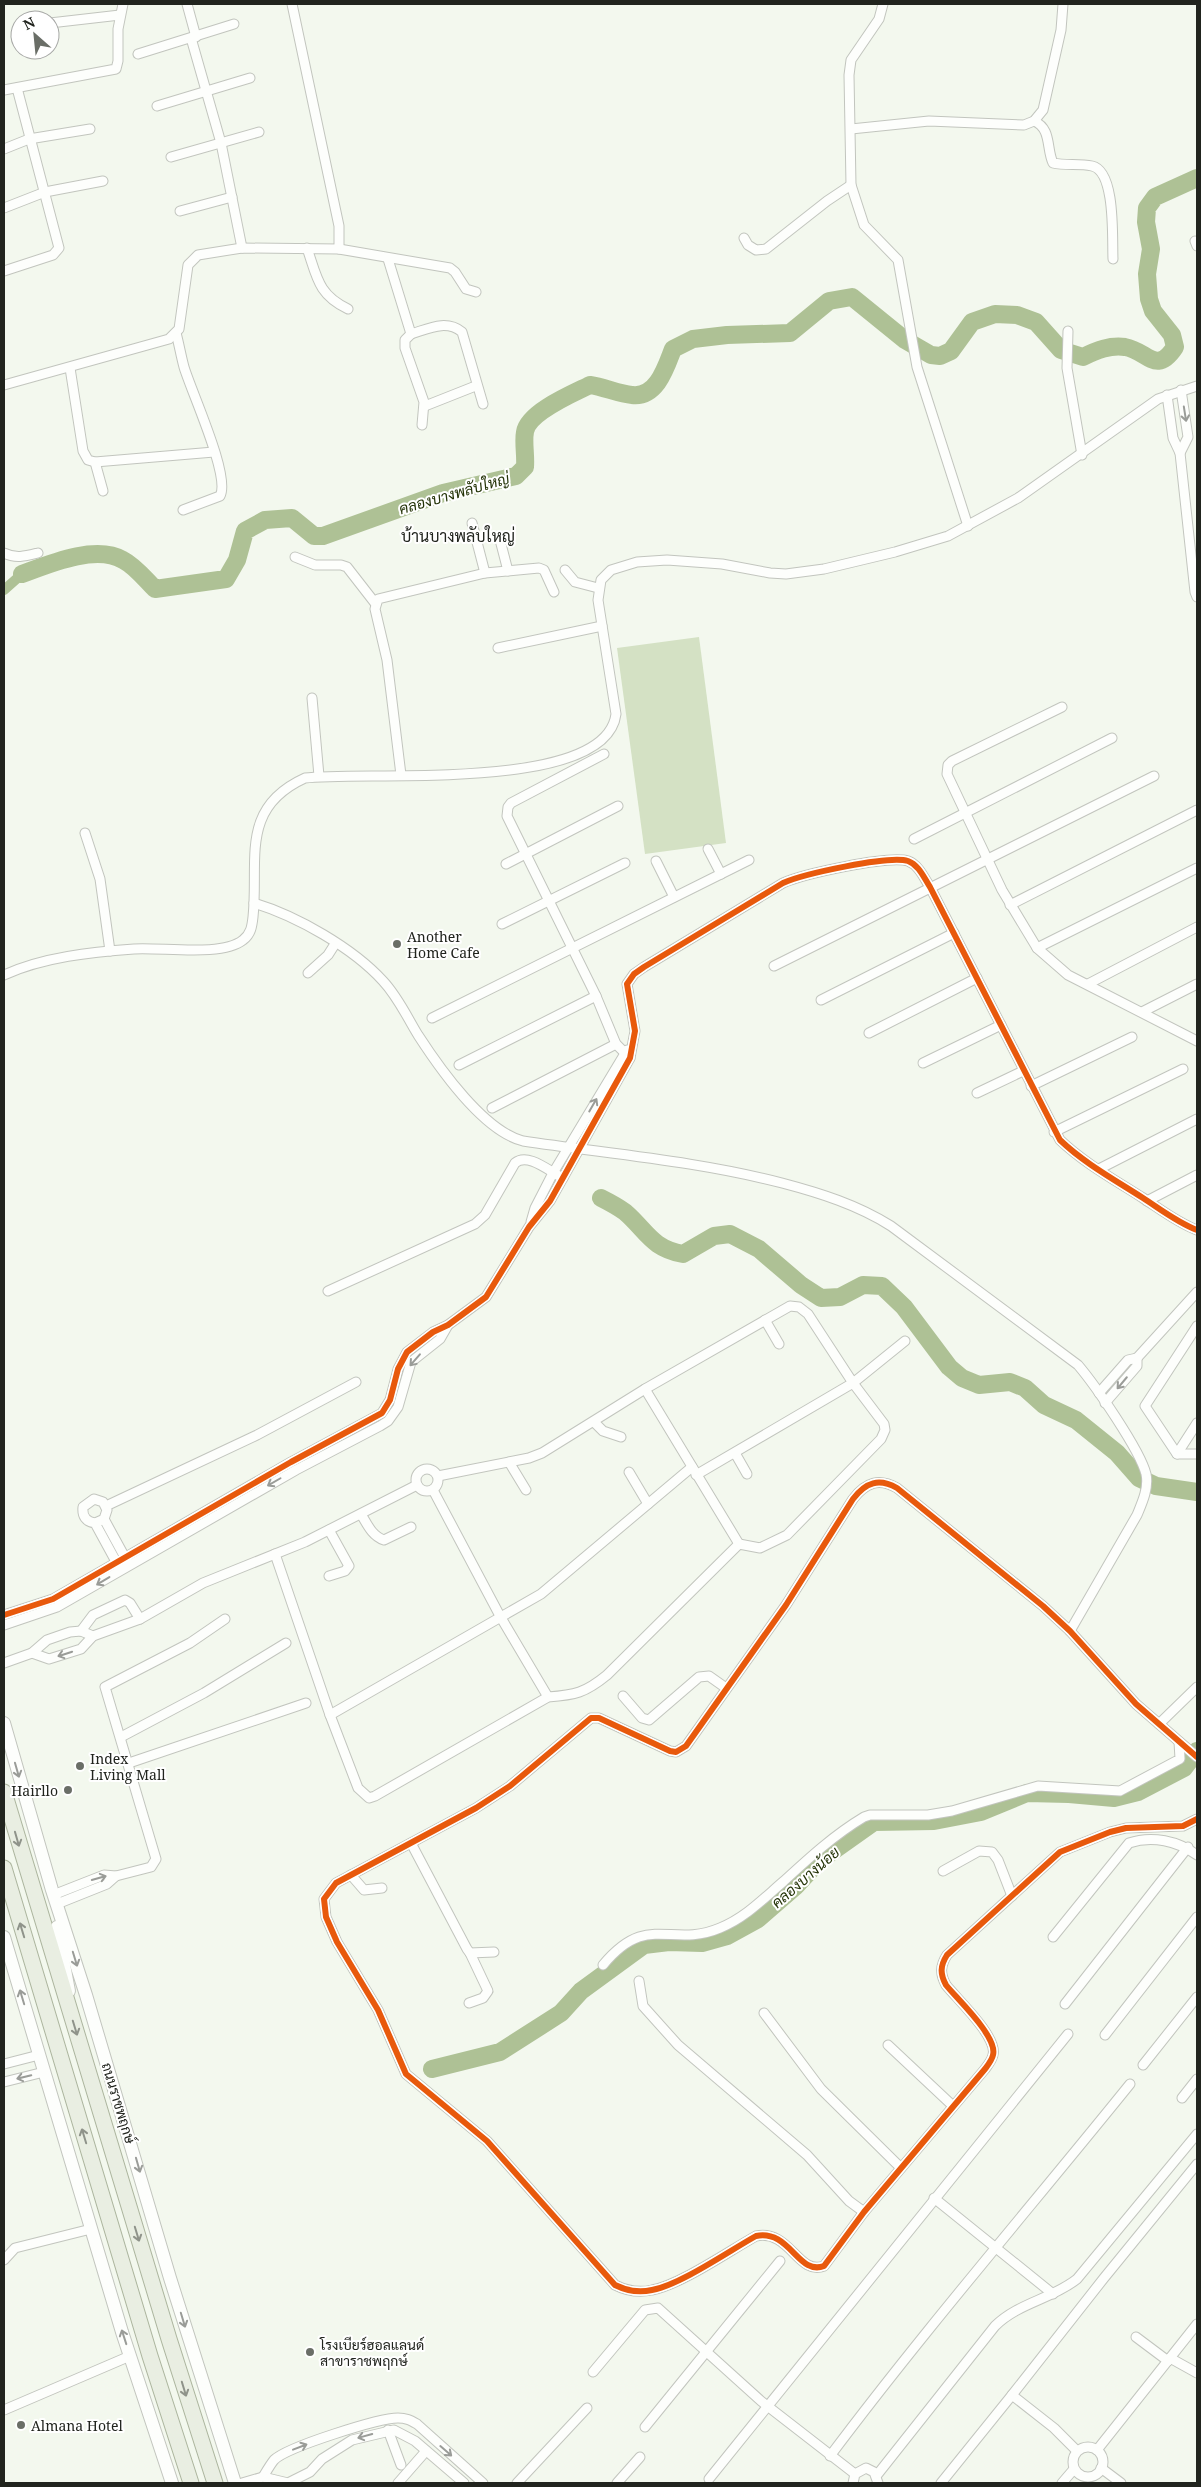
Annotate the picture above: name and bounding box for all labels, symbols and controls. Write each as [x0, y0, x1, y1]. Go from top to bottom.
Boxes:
north arrow [10, 10, 60, 60]
text: N [20, 12, 38, 34]
one-way arrow [1180, 405, 1190, 421]
water label: คลองบางพลับใหญ่ [396, 467, 513, 518]
district label: บ้านบางพลับใหญ่ [401, 525, 515, 547]
place label: Another Home Cafe [407, 927, 480, 962]
marker: Another Home Cafe [391, 938, 403, 950]
one-way arrow [589, 1098, 599, 1113]
one-way arrow [409, 1353, 421, 1366]
one-way arrow [1117, 1376, 1128, 1389]
one-way arrow [268, 1478, 282, 1488]
one-way arrow [97, 1577, 111, 1587]
one-way arrow [57, 1650, 73, 1659]
place label: Index Living Mall [90, 1749, 166, 1784]
marker: Index Living Mall [74, 1760, 86, 1772]
one-way arrow [13, 1762, 23, 1778]
place label: Hairllo [11, 1781, 58, 1800]
marker: Hairllo [62, 1784, 74, 1796]
one-way arrow [13, 1831, 23, 1847]
water label: คลองบางน้อย [767, 1842, 844, 1912]
one-way arrow [91, 1873, 107, 1882]
one-way arrow [17, 1922, 27, 1938]
one-way arrow [71, 1951, 81, 1967]
one-way arrow [16, 1990, 26, 2006]
one-way arrow [70, 2020, 80, 2036]
street label: ถนนราชพฤกษ์ [98, 2060, 140, 2146]
one-way arrow [17, 2073, 33, 2082]
one-way arrow [78, 2128, 88, 2144]
one-way arrow [133, 2156, 143, 2172]
one-way arrow [133, 2225, 143, 2241]
one-way arrow [179, 2312, 189, 2328]
one-way arrow [119, 2330, 128, 2345]
place label: โรงเบียร์ฮอลแลนด์ สาขาราชพฤกษ์ [319, 2335, 424, 2370]
marker: โรงเบียร์ฮอลแลนด์ สาขาราชพฤกษ์ [304, 2346, 316, 2358]
one-way arrow [180, 2381, 190, 2397]
place label: Almana Hotel [31, 2416, 123, 2435]
marker: Almana Hotel [15, 2419, 27, 2431]
one-way arrow [357, 2432, 373, 2442]
one-way arrow [292, 2442, 307, 2451]
one-way arrow [439, 2445, 452, 2456]

